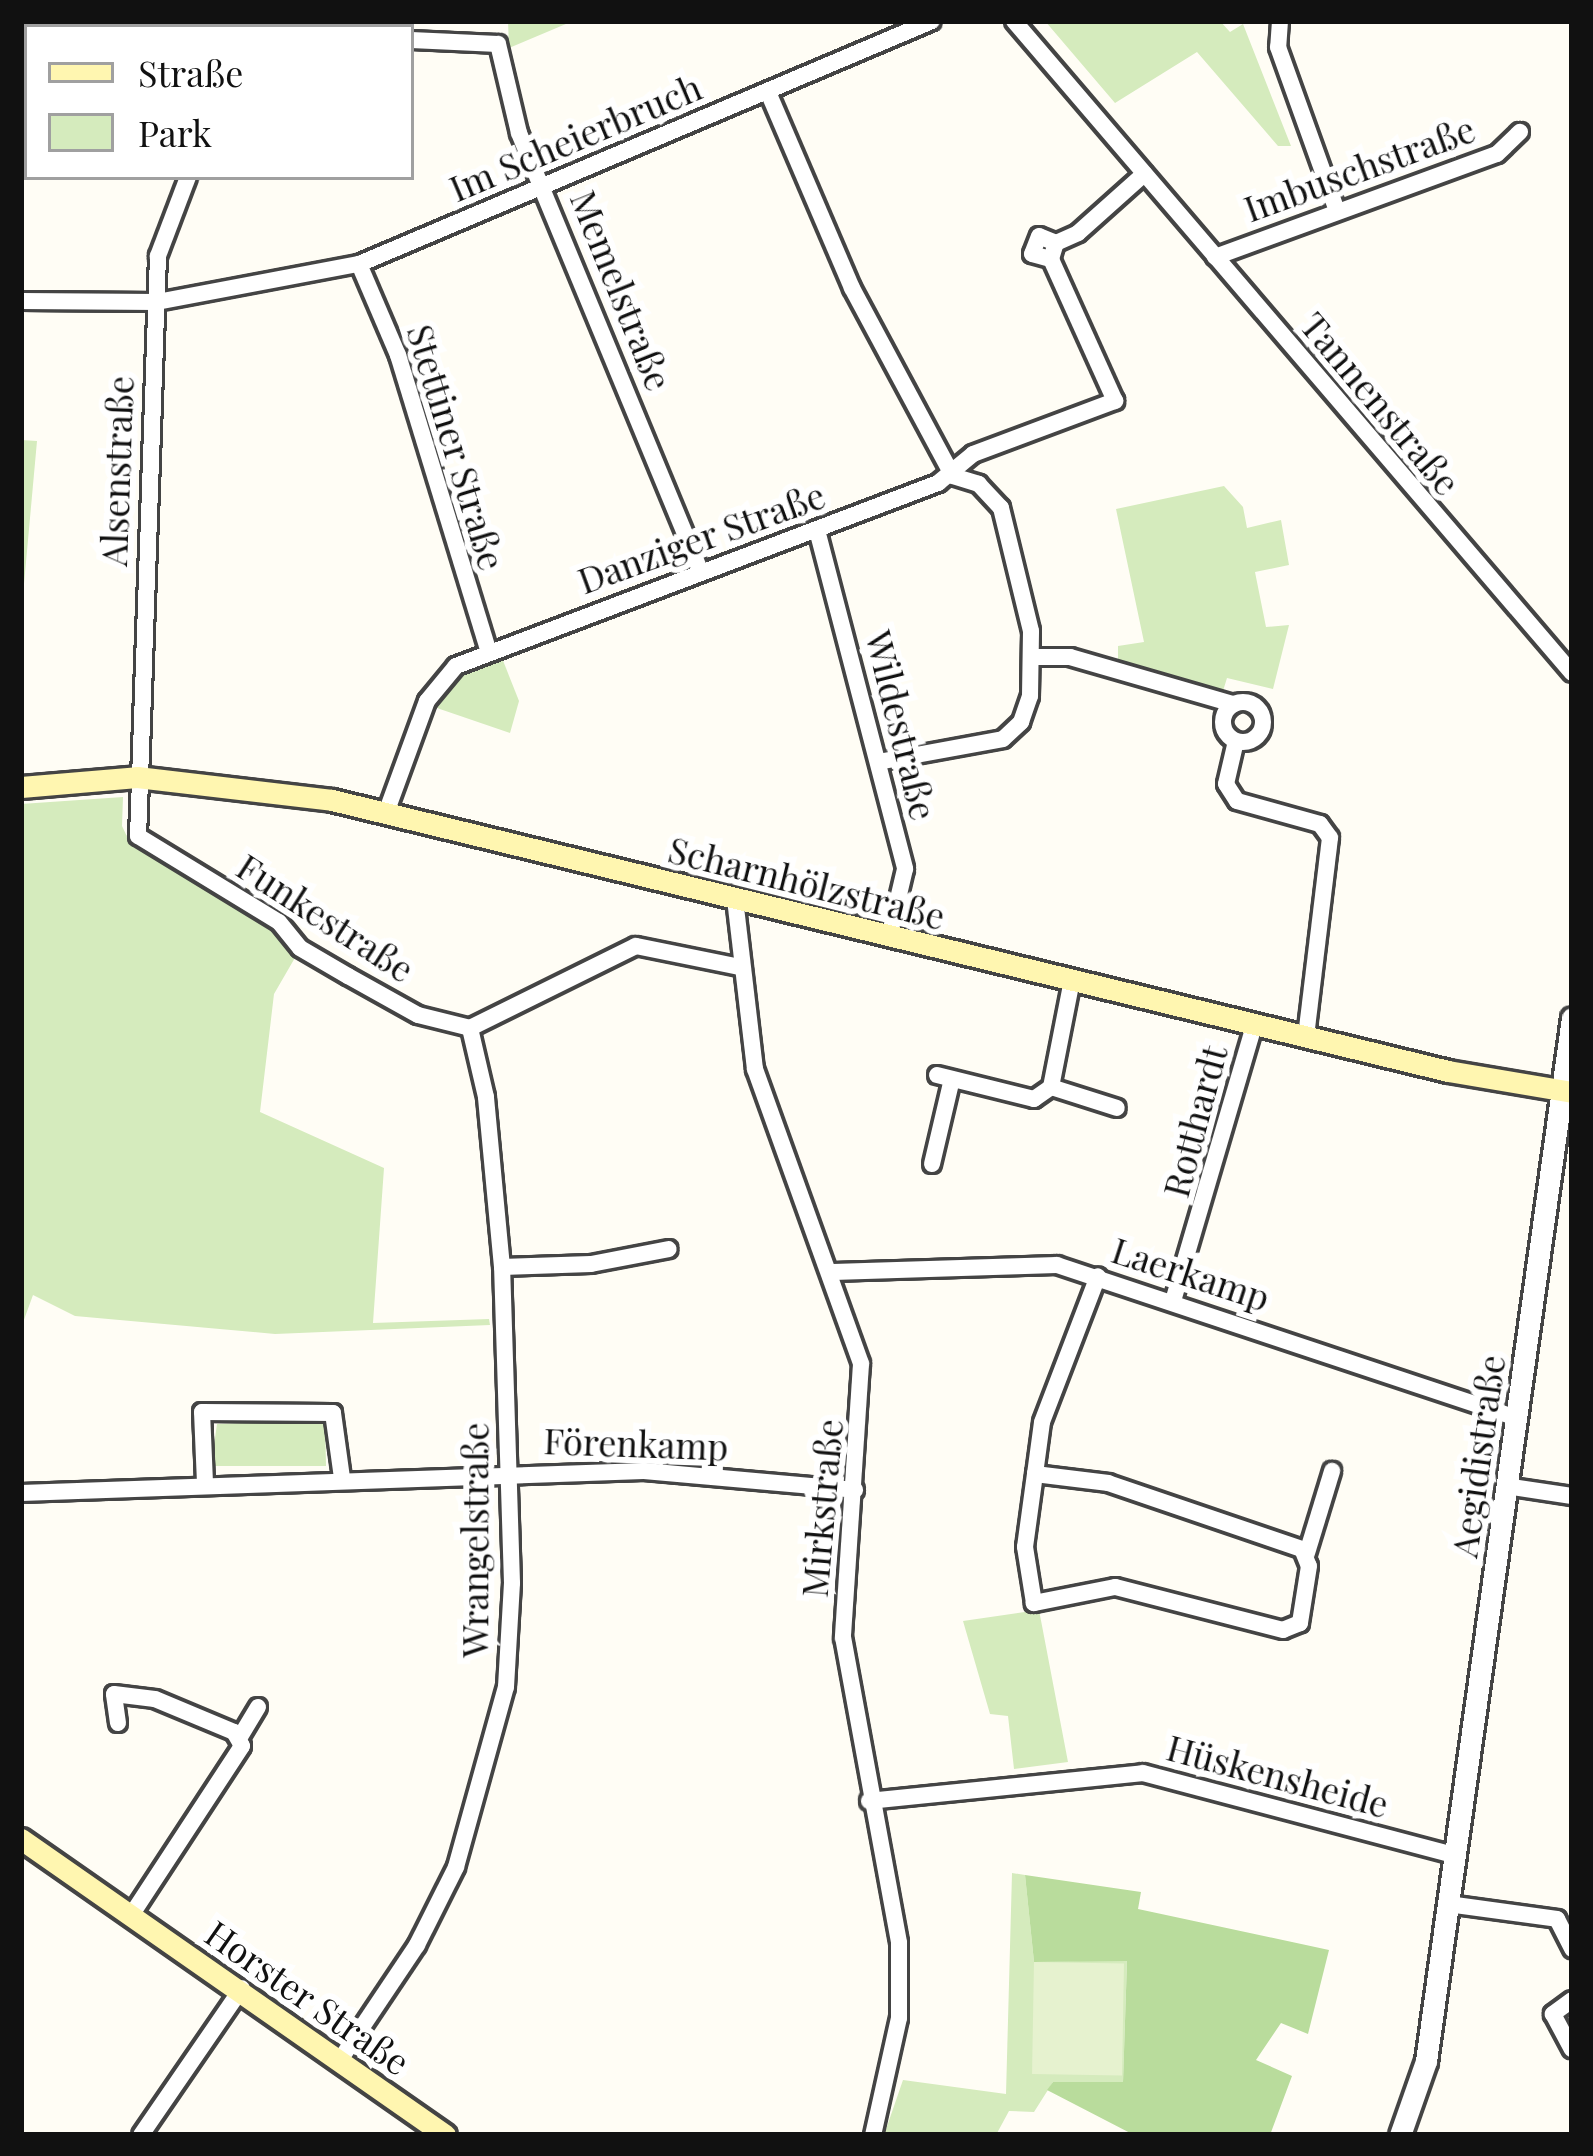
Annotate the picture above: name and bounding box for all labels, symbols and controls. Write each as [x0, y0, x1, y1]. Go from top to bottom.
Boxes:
legend [24, 24, 414, 180]
text: Straße [138, 48, 243, 96]
street label: Im Scheierbruch [443, 64, 707, 210]
street label: Imbuschstraße [1238, 106, 1480, 230]
text: Park [138, 108, 212, 156]
street label: Memelstraße [562, 184, 682, 396]
street label: Tannenstraße [1292, 303, 1470, 503]
street label: Stettiner Straße [399, 319, 515, 575]
street label: Alsenstraße [91, 375, 141, 567]
street label: Danziger Straße [571, 472, 831, 602]
street label: Wildestraße [858, 626, 946, 824]
street label: Scharnhölzstraße [664, 827, 950, 937]
street label: Funkestraße [230, 844, 422, 990]
street label: Rotthardt [1153, 1040, 1235, 1202]
street label: Laerkamp [1107, 1227, 1275, 1319]
street label: Aegidistraße [1441, 1352, 1513, 1560]
street label: Mirkstraße [792, 1417, 850, 1599]
street label: Förenkamp [543, 1418, 729, 1468]
street label: Wrangelstraße [452, 1422, 496, 1658]
street label: Hüskensheide [1163, 1725, 1393, 1825]
street label: Horster Straße [197, 1911, 419, 2083]

